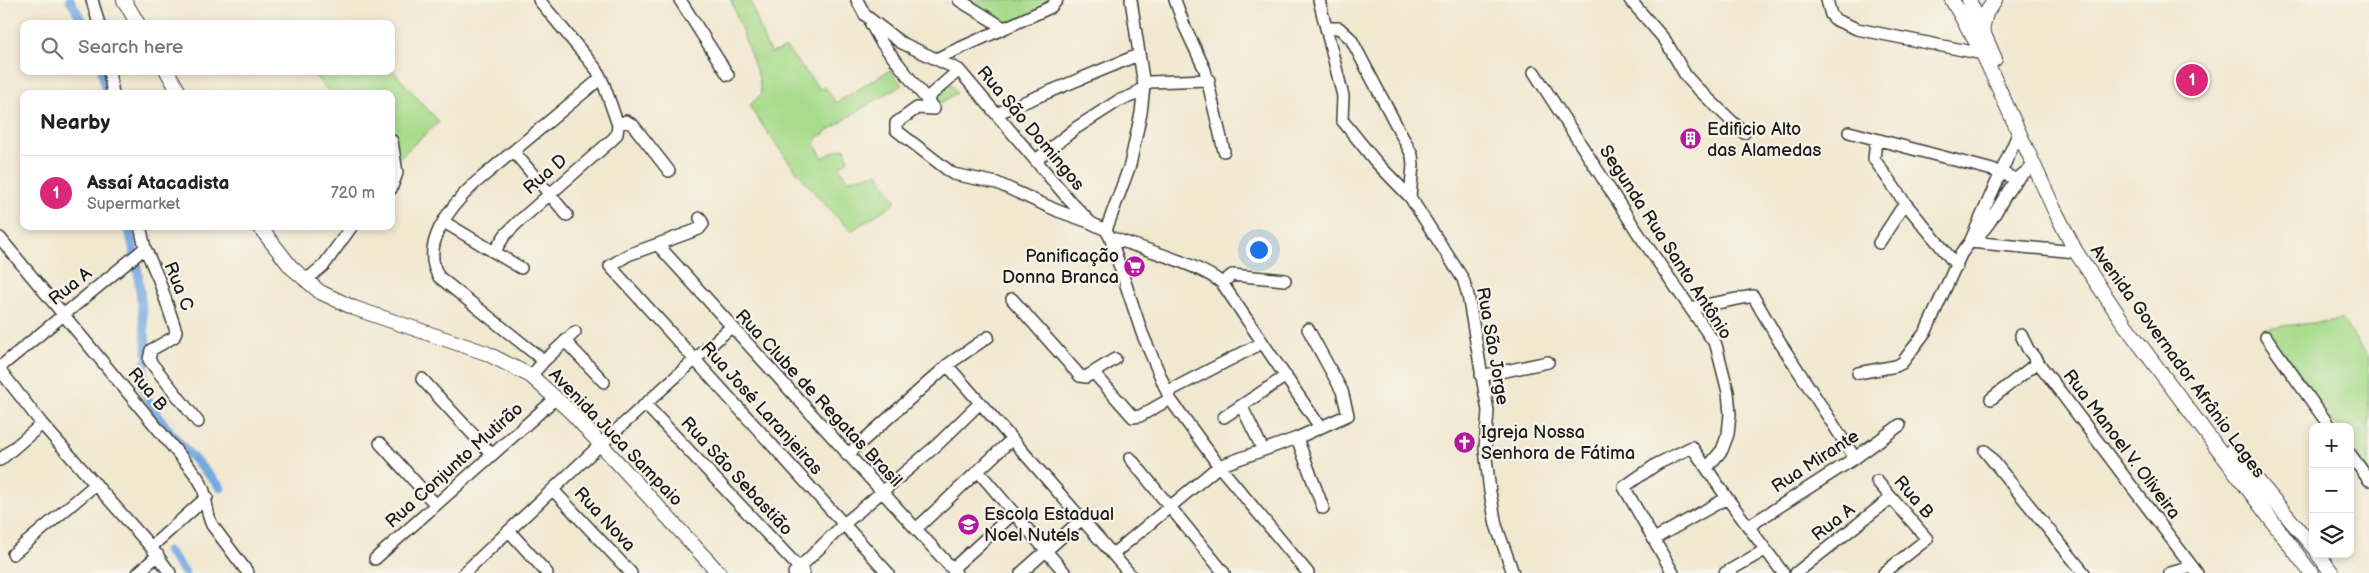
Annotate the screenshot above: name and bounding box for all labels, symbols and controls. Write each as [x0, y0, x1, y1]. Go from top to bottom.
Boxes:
search box [20, 20, 395, 75]
icon: search [38, 34, 66, 62]
text: Search here [78, 36, 183, 59]
pin: 1 [2176, 61, 2208, 99]
street label: Rua São Domingos [973, 62, 1089, 195]
text: Nearby [40, 110, 110, 135]
place label: Edificio Alto das Alamedas [1707, 119, 1821, 161]
building icon: Edificio Alto das Alamedas [1679, 127, 1703, 151]
street label: Segunda Rua Santo Antônio [1595, 141, 1736, 343]
street label: Rua D [519, 150, 571, 199]
text: Assaí Atacadista [87, 172, 229, 195]
text: 1 [53, 184, 59, 203]
text: 720 m [331, 184, 375, 203]
text: Supermarket [87, 195, 180, 214]
your location [1246, 237, 1272, 263]
street label: Avenida Governador Afrânio Lages [2086, 241, 2269, 482]
place label: Panificação Donna Branca [1002, 246, 1119, 288]
supermarket icon: Panificação Donna Branca [1123, 254, 1147, 278]
street label: Rua C [159, 259, 198, 314]
street label: Rua A [45, 263, 96, 310]
street label: Rua São Jorge [1472, 286, 1513, 407]
street label: Rua Clube de Regatas Brasil [731, 305, 906, 491]
street label: Rua José Laranjeiras [696, 338, 827, 479]
street label: Rua B [123, 363, 172, 415]
street label: Avenida Juca Sampaio [544, 364, 687, 511]
street label: Rua Manoel V. Oliveira [2059, 366, 2185, 523]
street label: Rua Conjunto Mutirão [381, 398, 527, 533]
street label: Rua São Sebastião [676, 413, 797, 540]
place label: Igreja Nossa Senhora de Fátima [1481, 422, 1635, 464]
map controls [2309, 423, 2354, 558]
button: + [2309, 423, 2354, 468]
street label: Rua Mirante [1768, 425, 1863, 497]
church icon: Igreja Nossa Senhora de Fátima [1453, 430, 1477, 454]
button: − [2309, 468, 2354, 513]
street label: Rua B [1889, 471, 1938, 523]
street label: Rua Nova [570, 483, 640, 556]
street label: Rua A [1808, 499, 1859, 546]
place label: Escola Estadual Noel Nutels [984, 504, 1114, 546]
school or university icon: Escola Estadual Noel Nutels [956, 512, 980, 536]
button: layers [2309, 513, 2354, 558]

